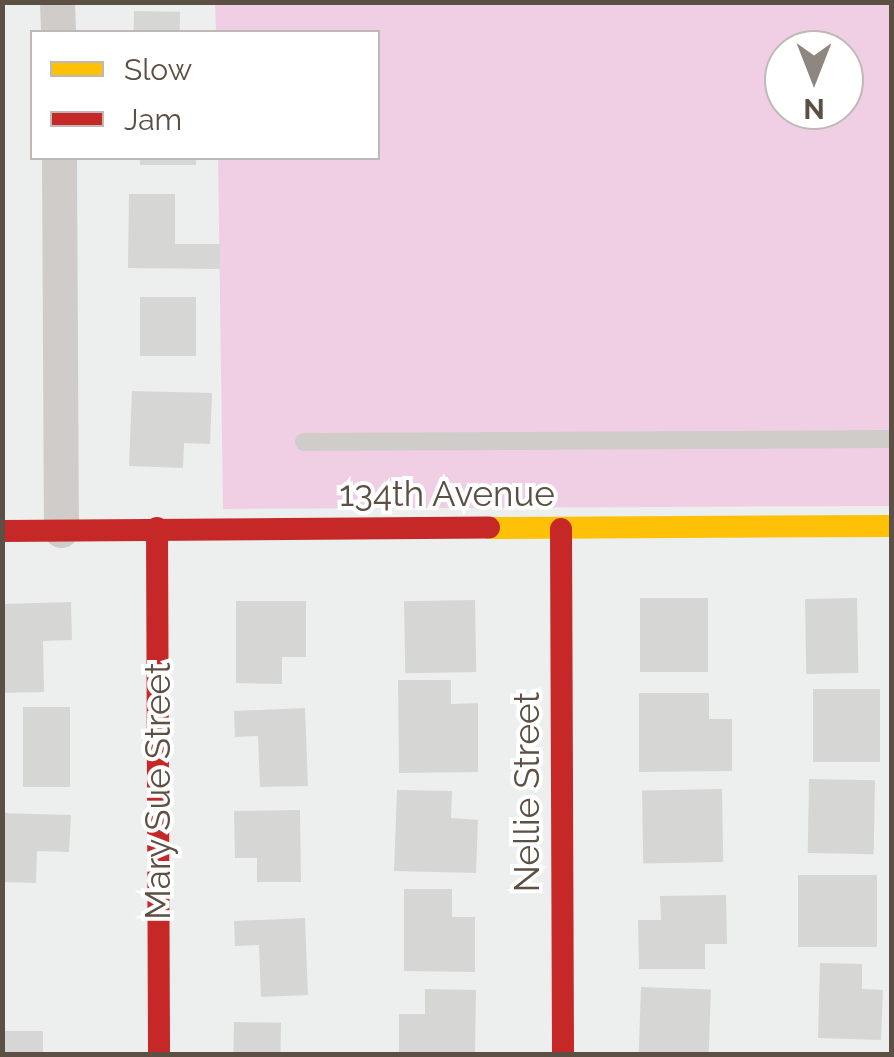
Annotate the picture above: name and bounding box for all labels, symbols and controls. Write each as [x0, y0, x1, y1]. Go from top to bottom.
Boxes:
legend [30, 30, 380, 160]
north arrow [764, 30, 864, 130]
text: Slow [124, 52, 192, 87]
text: N [803, 92, 825, 125]
text: Jam [124, 102, 182, 137]
street label: 134th Avenue [339, 473, 555, 515]
street label: Mary Sue Street [137, 662, 179, 920]
street label: Nellie Street [506, 692, 548, 892]

